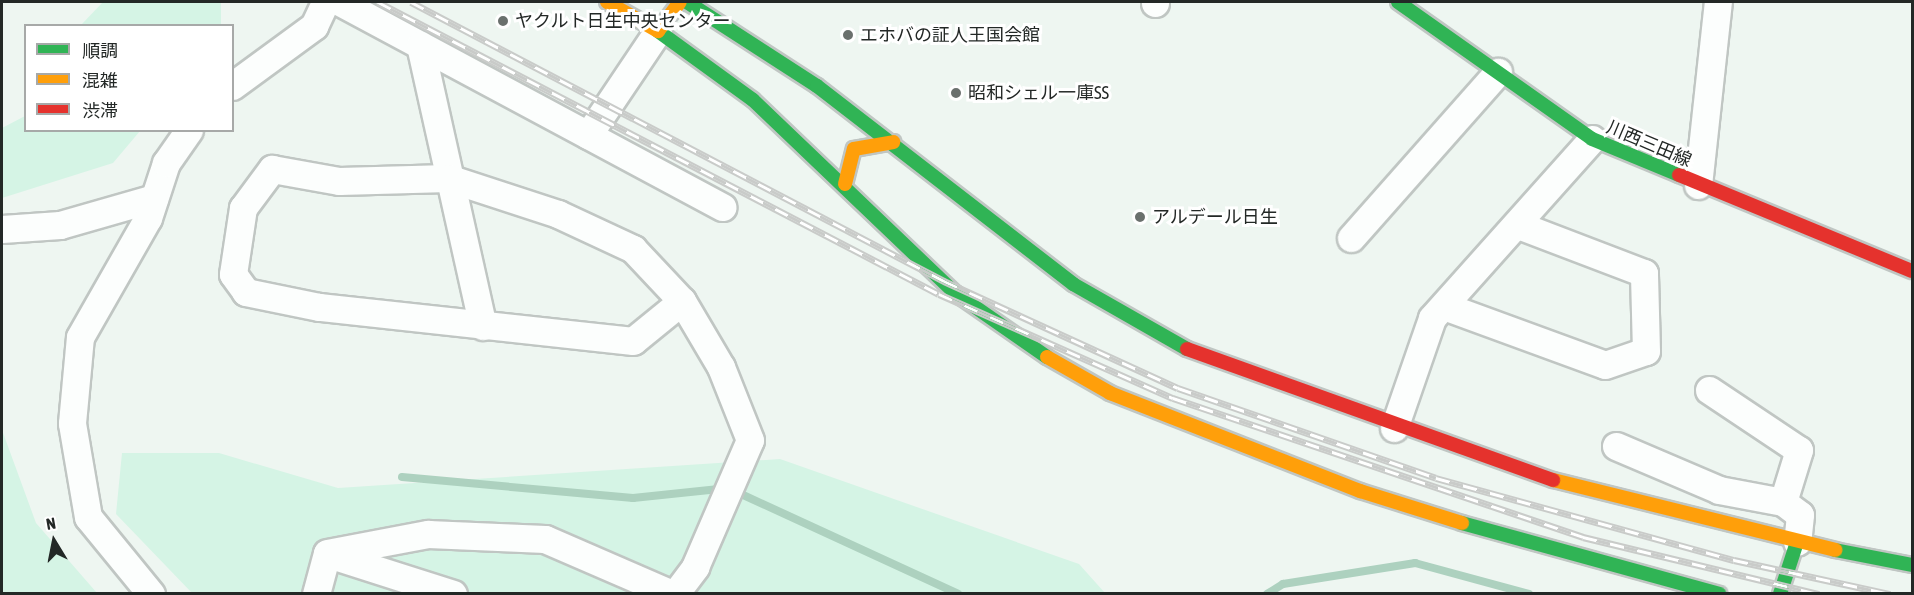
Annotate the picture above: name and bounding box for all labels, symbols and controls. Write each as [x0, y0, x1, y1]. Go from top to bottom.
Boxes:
place label: ヤクルト日生中央センター [515, 10, 731, 32]
marker: ヤクルト日生中央センター [496, 14, 510, 28]
legend [24, 24, 234, 132]
place label: エホバの証人王国会館 [860, 24, 1040, 46]
marker: エホバの証人王国会館 [841, 28, 855, 42]
text: 順調 [82, 40, 118, 61]
text: 混雑 [82, 70, 118, 91]
place label: 昭和シェル一庫SS [968, 82, 1109, 104]
marker: 昭和シェル一庫SS [949, 86, 963, 100]
text: 渋滞 [82, 100, 118, 121]
street label: 川西三田線 [1603, 116, 1695, 172]
place label: アルデール日生 [1152, 206, 1278, 228]
marker: アルデール日生 [1133, 210, 1147, 224]
north arrow [24, 511, 84, 571]
text: N [45, 514, 57, 533]

